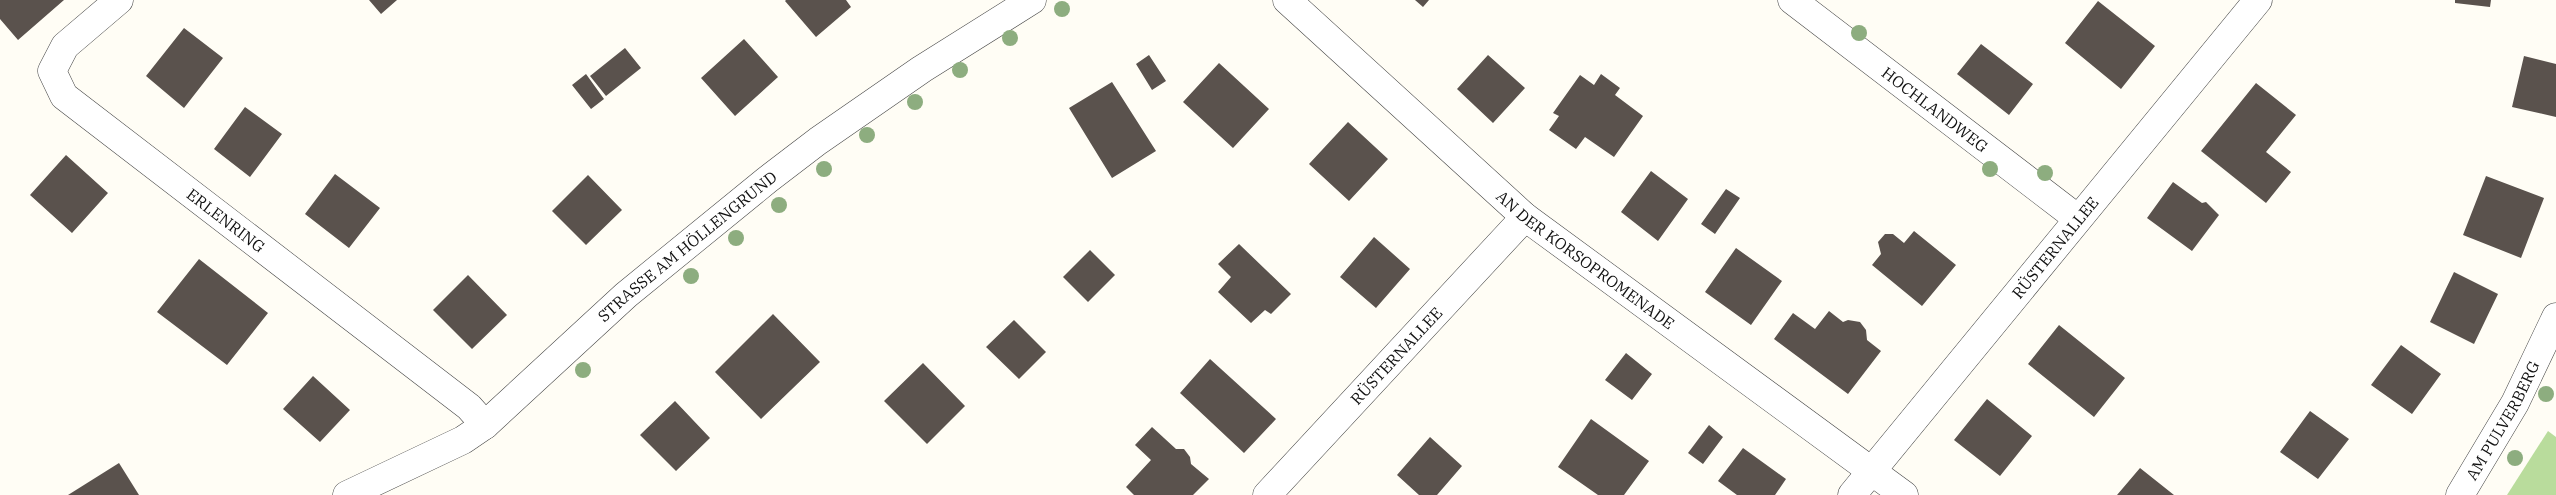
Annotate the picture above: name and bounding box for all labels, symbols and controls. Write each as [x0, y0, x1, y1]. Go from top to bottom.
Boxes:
street label: HOCHLANDWEG [1878, 62, 1992, 156]
street label: STRASSE AM HÖLLENGRUND [594, 166, 781, 326]
street label: ERLENRING [183, 184, 269, 257]
street label: AN DER KORSOPROMENADE [1492, 186, 1679, 333]
street label: RÜSTERNALLEE [2007, 193, 2103, 303]
street label: RÜSTERNALLEE [1346, 303, 1446, 409]
street label: AM PULVERBERG [2461, 358, 2544, 484]

